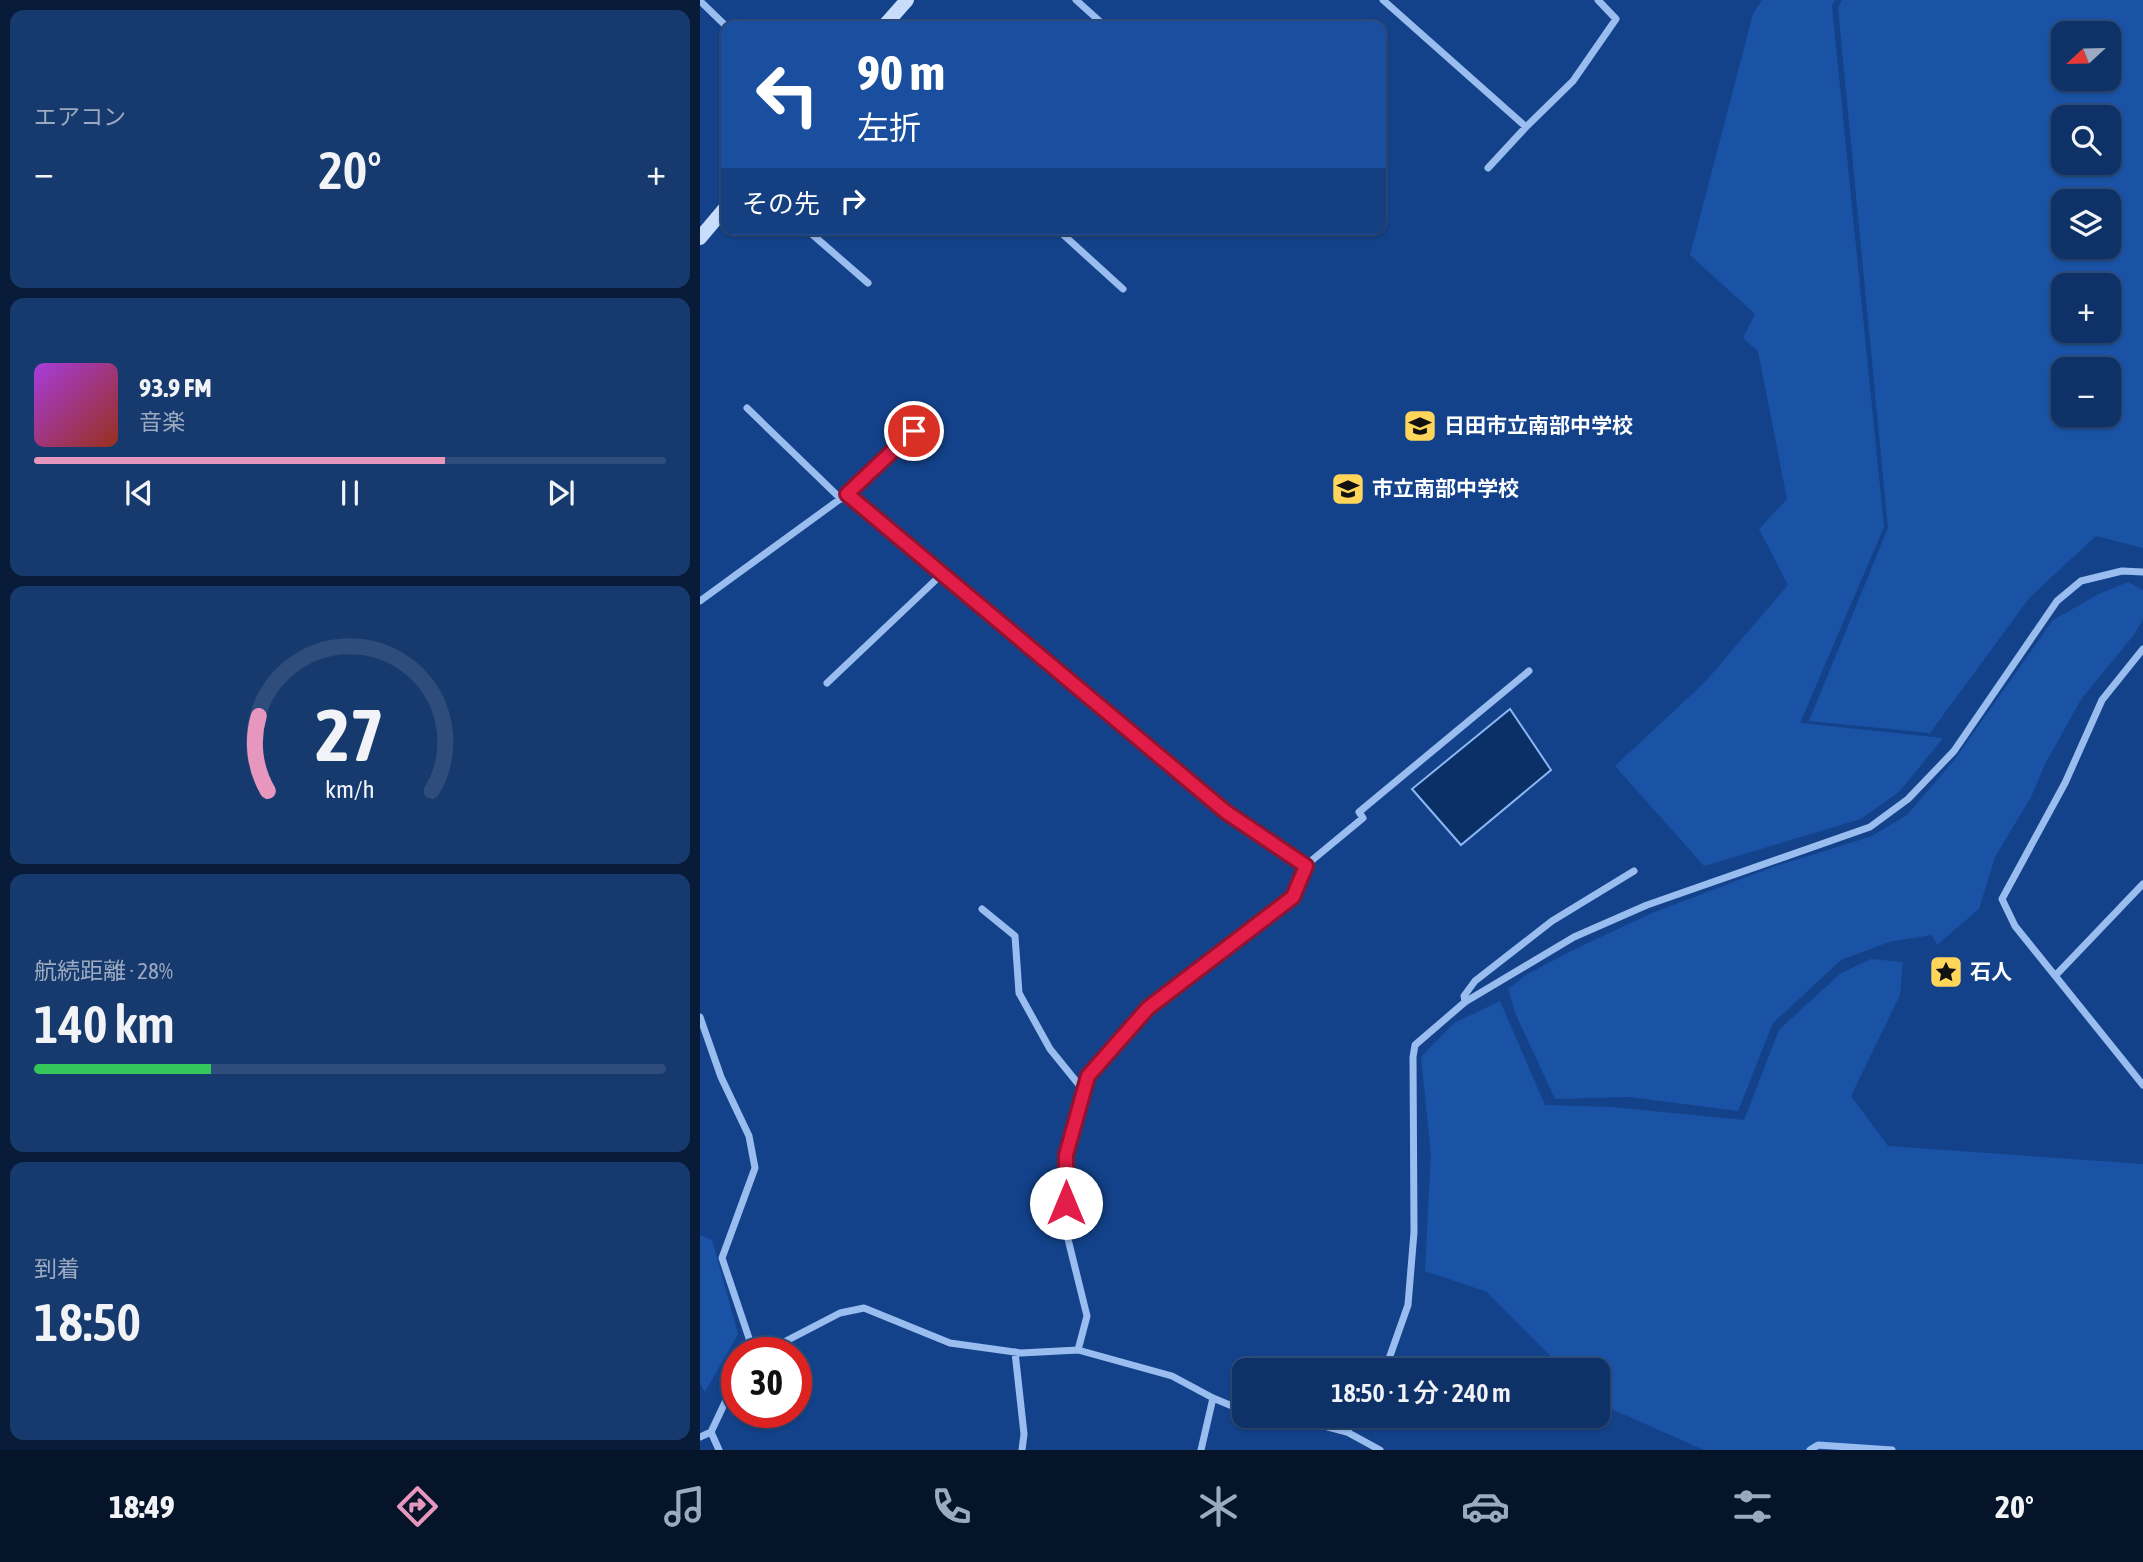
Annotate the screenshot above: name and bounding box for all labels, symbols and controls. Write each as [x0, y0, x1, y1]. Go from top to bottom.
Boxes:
north arrow [2051, 21, 2121, 91]
map controls [2051, 21, 2121, 427]
text: 90 m [857, 44, 945, 100]
icon: left [742, 49, 833, 140]
text: エアコン [34, 104, 126, 130]
button: search [2051, 105, 2121, 175]
text: 左折 [857, 109, 921, 146]
text: 20° [318, 140, 382, 200]
text: − [34, 150, 54, 193]
text: + [646, 150, 666, 193]
icon: right [834, 182, 872, 220]
text: その先 [742, 189, 820, 219]
button: layers [2051, 189, 2121, 259]
button: + [2051, 273, 2121, 343]
button: − [2051, 357, 2121, 427]
text: 93.9 FM [139, 373, 212, 403]
pin [884, 401, 944, 461]
school or university icon: 日田市立南部中学校 [1401, 407, 1439, 445]
text: 音楽 [139, 409, 185, 435]
icon: arrive [895, 412, 933, 450]
place label: 日田市立南部中学校 [1444, 413, 1633, 437]
school or university icon: 市立南部中学校 [1329, 470, 1367, 508]
icon: previous [120, 474, 158, 512]
icon: pause [331, 474, 369, 512]
icon: next [542, 474, 580, 512]
place label: 市立南部中学校 [1372, 476, 1519, 500]
text: 27 [316, 693, 384, 776]
text: km/h [325, 775, 375, 803]
place icon: 石人 [1927, 953, 1965, 991]
text: 航続距離 · 28% [34, 958, 173, 984]
place label: 石人 [1970, 959, 2012, 983]
text: 140 km [34, 994, 175, 1054]
position arrow [1029, 1166, 1103, 1240]
text: 到着 [34, 1256, 80, 1282]
text: 18:50 [34, 1292, 141, 1352]
speed limit sign: 30 [721, 1337, 812, 1428]
text: 18:50 · 1 分 · 240 m [1331, 1378, 1511, 1408]
icon: directions [393, 1482, 442, 1531]
icon: music [660, 1482, 709, 1531]
icon: phone [927, 1482, 976, 1531]
icon: climate [1194, 1482, 1243, 1531]
icon: car [1461, 1482, 1510, 1531]
icon: filters [1728, 1482, 1777, 1531]
text: 18:49 [109, 1488, 175, 1525]
text: 20° [1995, 1488, 2034, 1525]

